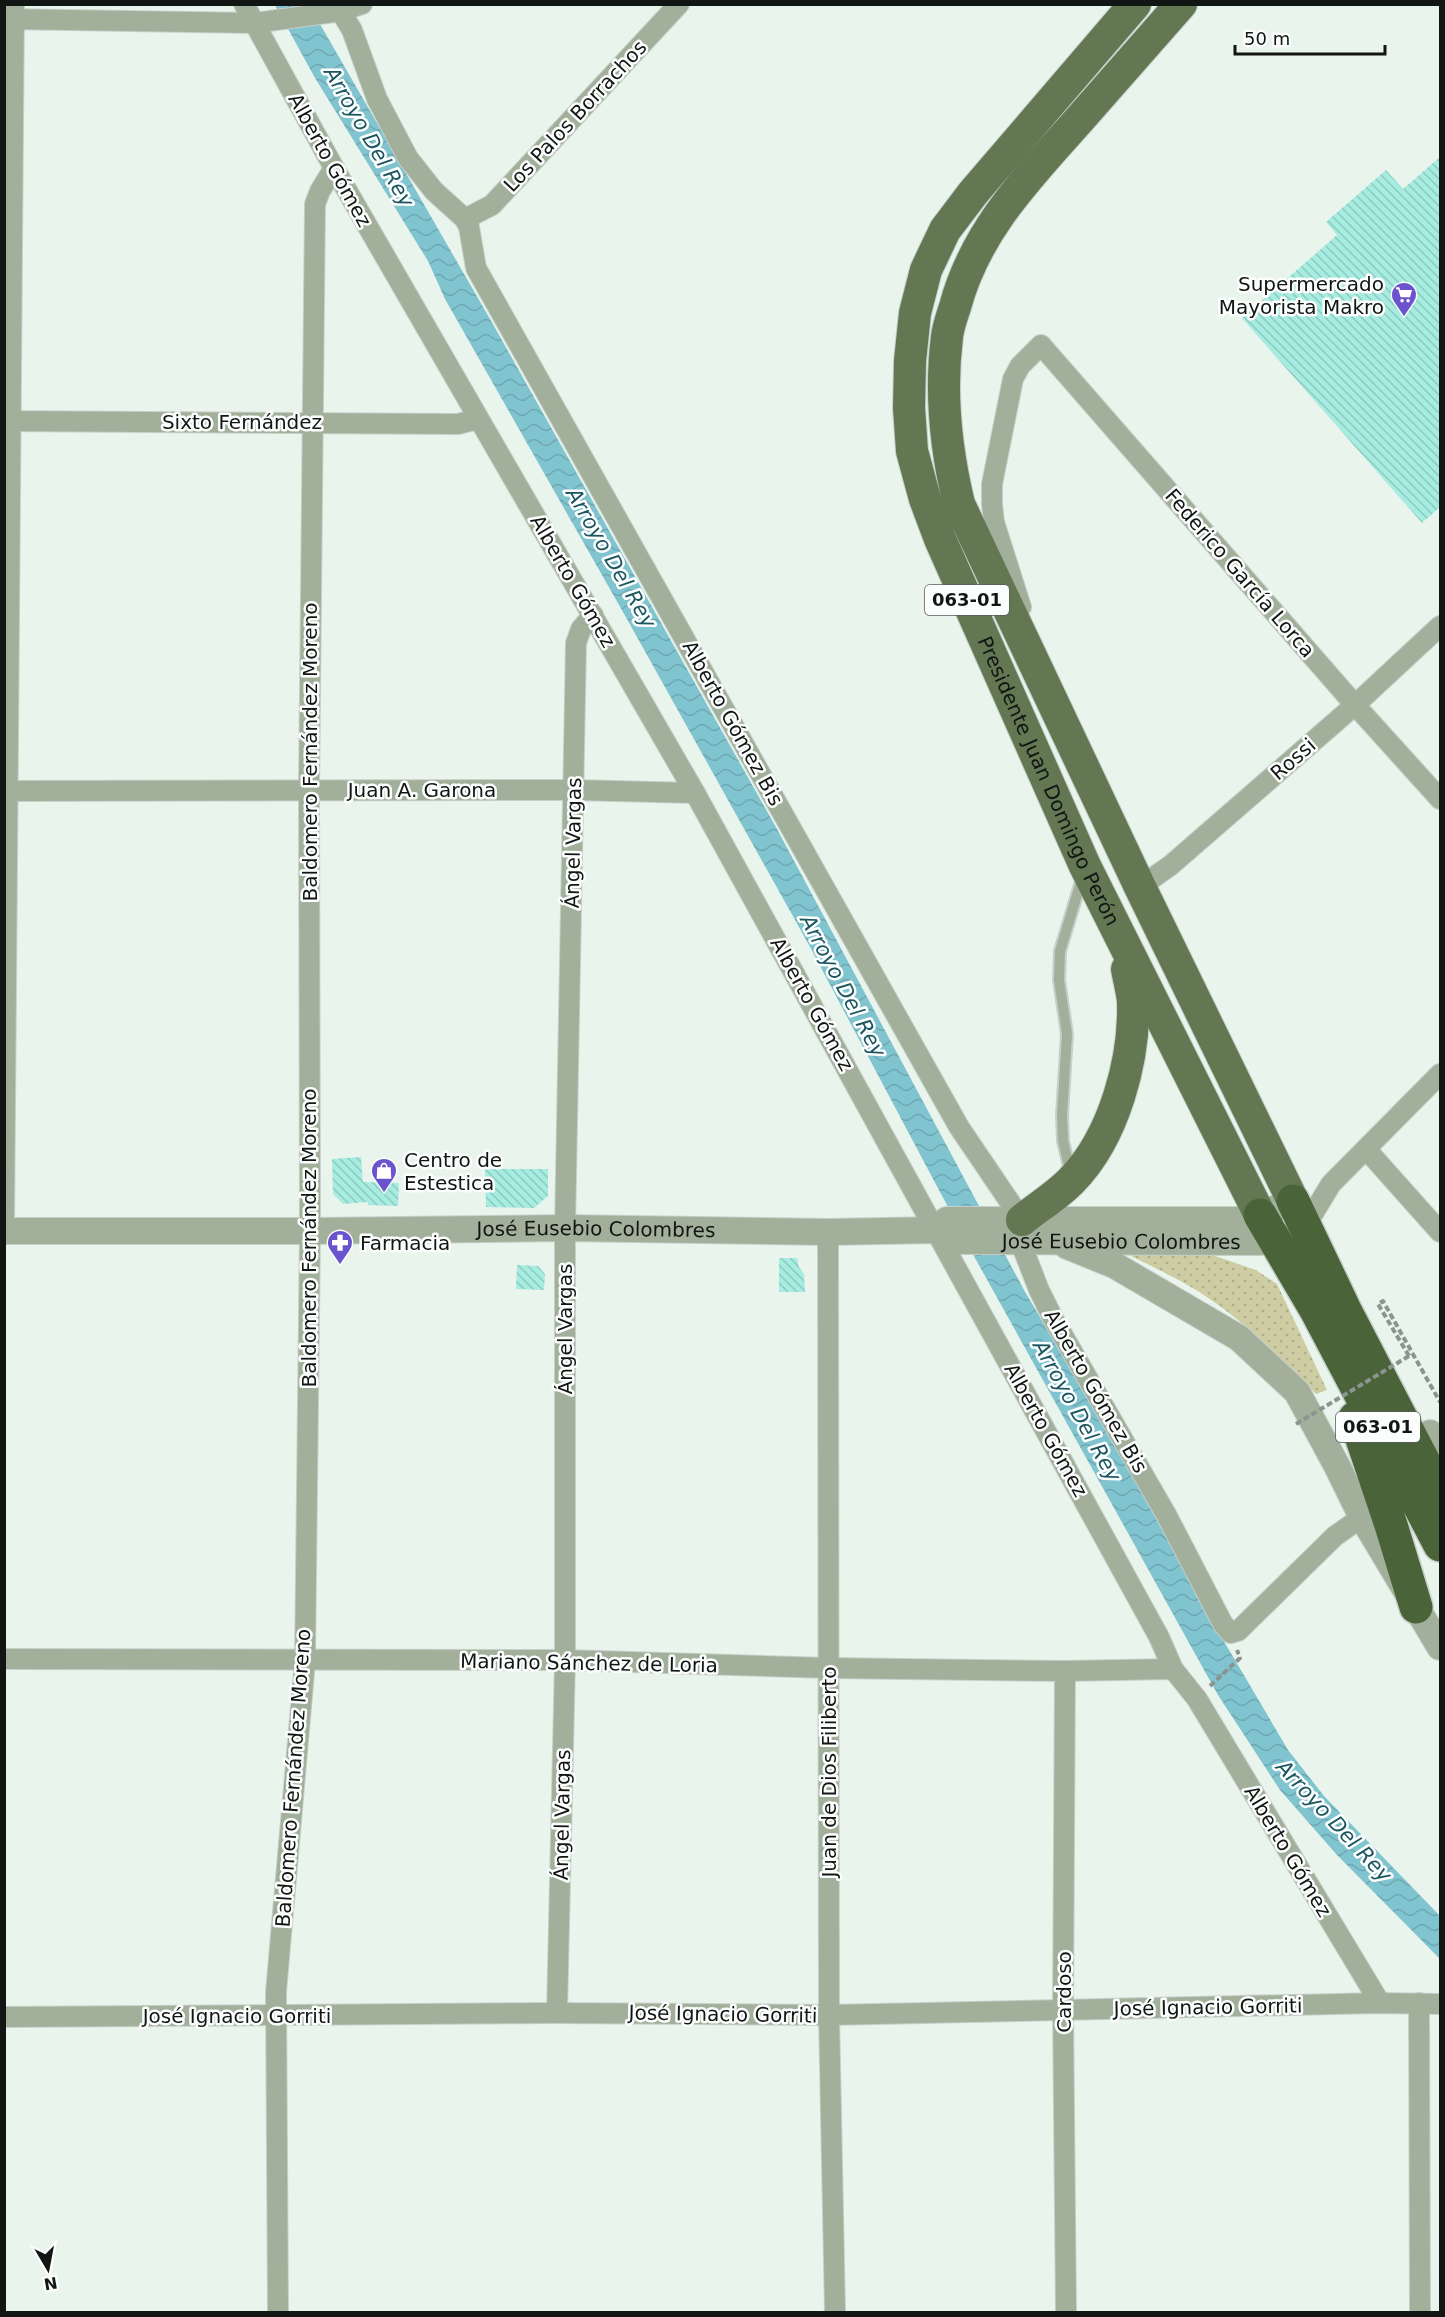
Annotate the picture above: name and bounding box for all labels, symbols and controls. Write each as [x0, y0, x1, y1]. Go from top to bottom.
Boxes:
scale bar [1235, 18, 1385, 56]
text: 50 m [1244, 28, 1290, 49]
street label: Los Palos Borrachos [499, 35, 651, 197]
water label: Arroyo Del Rey [318, 61, 419, 212]
street label: Alberto Gómez [283, 89, 377, 231]
place label: Supermercado Mayorista Makro [1219, 272, 1384, 319]
supermarket icon: Supermercado Mayorista Makro [1389, 280, 1419, 318]
street label: Sixto Fernández [162, 410, 322, 434]
water label: Arroyo Del Rey [560, 482, 661, 633]
street label: Federico García Lorca [1160, 484, 1320, 662]
street label: Alberto Gómez [525, 511, 621, 651]
road number: 063-01 [925, 585, 1009, 615]
street label: Baldomero Fernández Moreno [298, 602, 322, 902]
street label: Presidente Juan Domingo Perón [973, 633, 1125, 929]
street label: Alberto Gómez Bis [678, 636, 788, 810]
street label: Rossi [1266, 733, 1320, 785]
street label: Ángel Vargas [560, 777, 586, 909]
street label: Juan A. Garona [346, 778, 496, 802]
water label: Arroyo Del Rey [794, 909, 891, 1062]
street label: Alberto Gómez [765, 933, 859, 1075]
street label: Baldomero Fernández Moreno [297, 1088, 321, 1388]
place label: Centro de Estestica [404, 1148, 502, 1195]
shop icon: Centro de Estestica [369, 1156, 399, 1194]
street label: José Eusebio Colombres [474, 1216, 716, 1242]
pharmacy icon: Farmacia [325, 1228, 355, 1266]
street label: José Eusebio Colombres [1000, 1229, 1241, 1254]
place label: Farmacia [360, 1231, 450, 1255]
street label: Ángel Vargas [553, 1264, 577, 1394]
street label: Alberto Gómez Bis [1039, 1305, 1153, 1477]
water label: Arroyo Del Rey [1027, 1334, 1126, 1486]
street label: Alberto Gómez [999, 1359, 1093, 1501]
road number: 063-01 [1336, 1412, 1420, 1442]
street label: Baldomero Fernández Moreno [271, 1628, 315, 1928]
street label: Mariano Sánchez de Loria [460, 1649, 718, 1677]
street label: Juan de Dios Filiberto [817, 1666, 841, 1880]
street label: Ángel Vargas [549, 1749, 575, 1881]
water label: Arroyo Del Rey [1270, 1754, 1397, 1887]
street label: Alberto Gómez [1239, 1781, 1337, 1921]
street label: Cardoso [1052, 1951, 1076, 2033]
street label: José Ignacio Gorriti [1111, 1993, 1303, 2021]
street label: José Ignacio Gorriti [626, 2000, 818, 2028]
street label: José Ignacio Gorriti [141, 2004, 331, 2028]
north arrow [18, 2239, 78, 2299]
text: N [42, 2273, 59, 2294]

